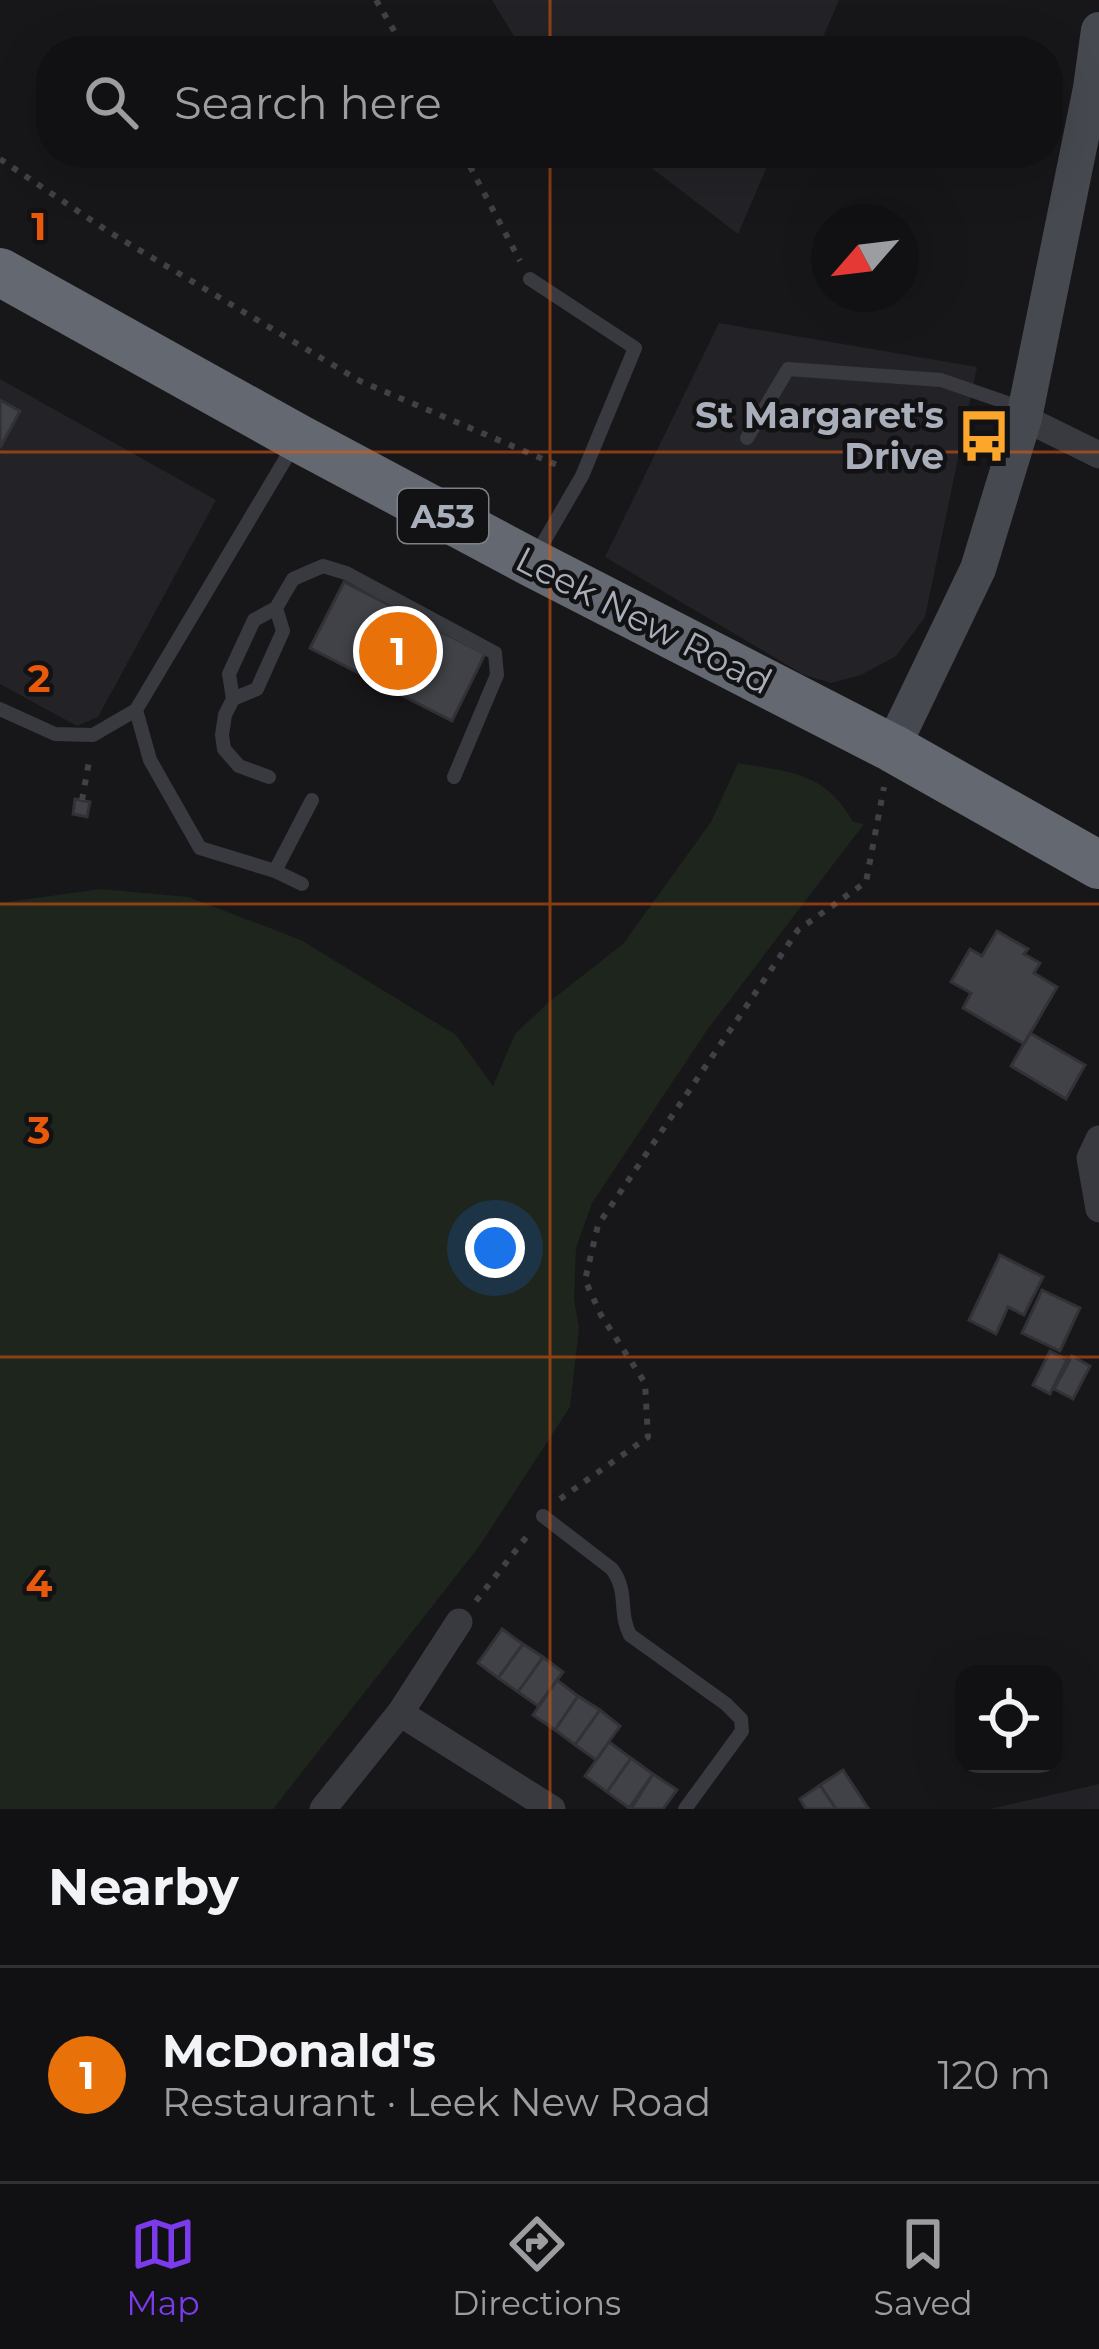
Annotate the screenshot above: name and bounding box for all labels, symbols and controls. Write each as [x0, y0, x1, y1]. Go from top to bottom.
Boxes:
search box [36, 36, 1063, 168]
icon: search [78, 69, 144, 135]
text: Search here [174, 75, 442, 130]
text: 1 [31, 202, 47, 250]
north arrow [811, 204, 919, 312]
place label: St Margaret's Drive [695, 393, 944, 478]
bus stop icon: St Margaret's Drive [955, 407, 1013, 465]
road number: A53 [398, 489, 488, 543]
street label: Leek New Road [509, 537, 779, 703]
pin: 1 [359, 606, 437, 696]
text: 2 [27, 654, 51, 702]
text: 3 [26, 1106, 51, 1154]
your location [465, 1218, 525, 1278]
text: 4 [26, 1559, 53, 1607]
map controls [955, 1665, 1063, 1773]
button: locate [955, 1665, 1063, 1773]
text: Nearby [48, 1856, 239, 1918]
text: McDonald's [162, 2023, 436, 2078]
text: 1 [79, 2051, 95, 2099]
text: 120 m [937, 2051, 1051, 2099]
text: Restaurant · Leek New Road [162, 2078, 711, 2126]
tab: Map [126, 2211, 200, 2323]
tab: Directions [452, 2211, 621, 2323]
tab: Saved [874, 2211, 973, 2323]

